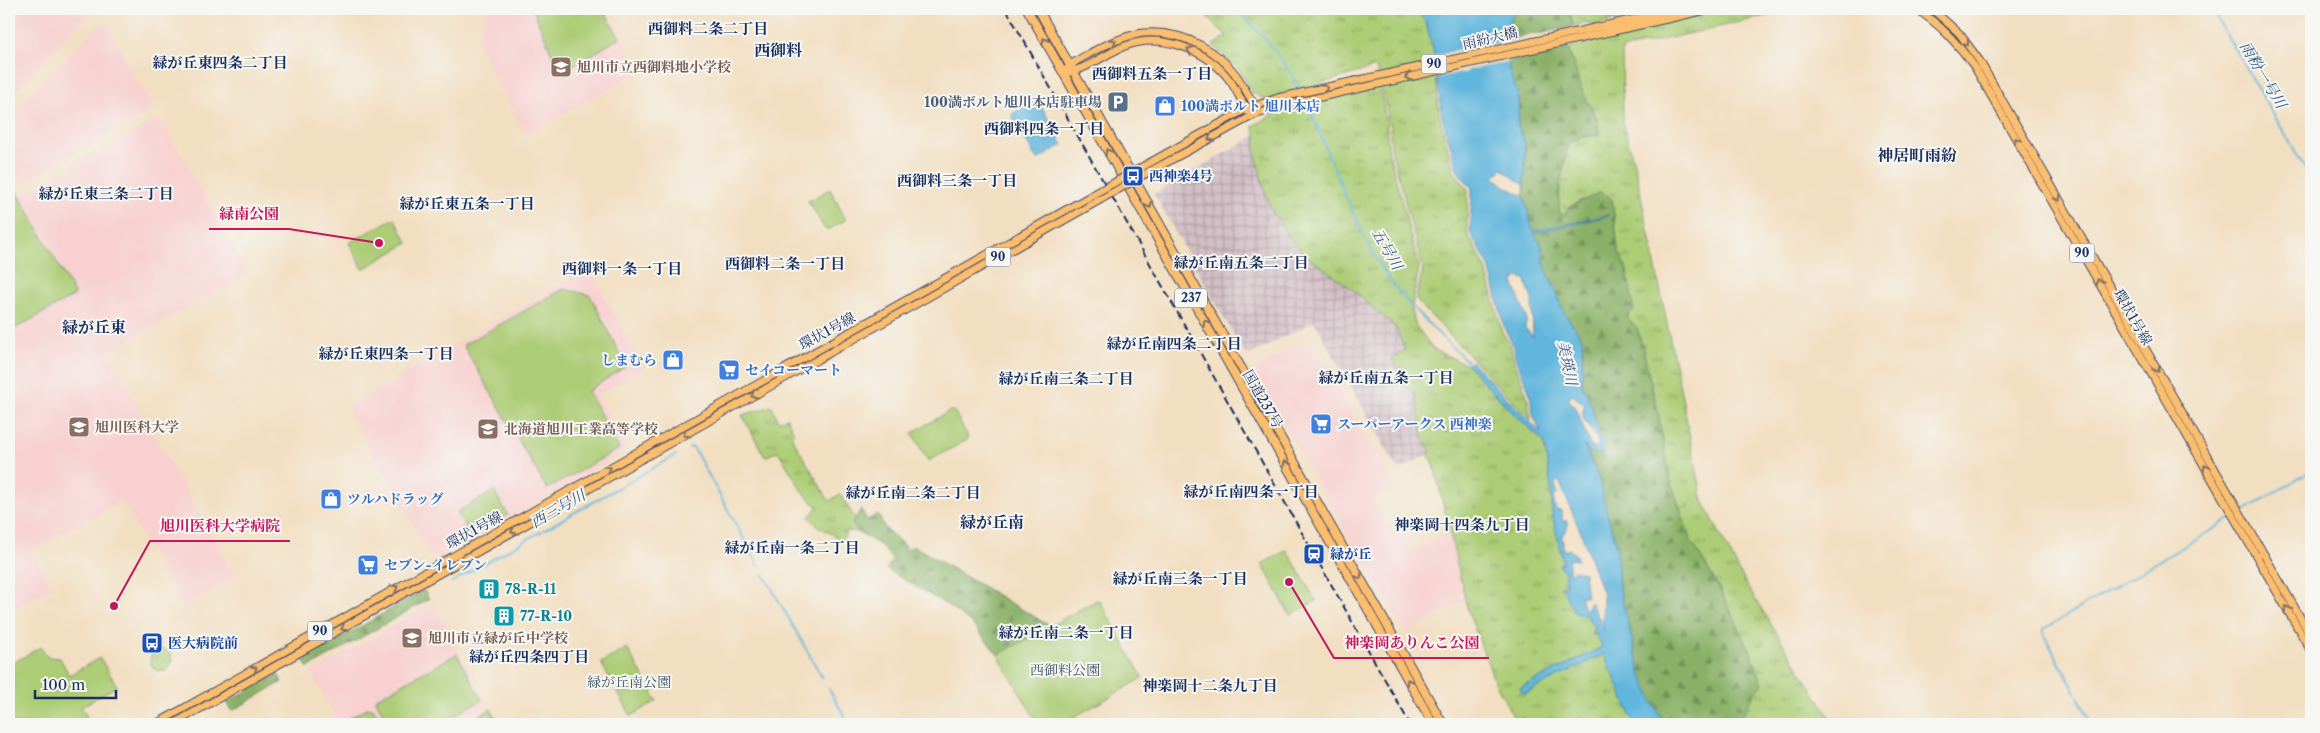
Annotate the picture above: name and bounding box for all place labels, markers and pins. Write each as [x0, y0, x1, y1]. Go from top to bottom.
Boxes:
school or university icon: 旭川市立西御料地小学校 [549, 55, 573, 79]
place label: 旭川市立西御料地小学校 [577, 58, 731, 76]
parking icon: 100満ボルト旭川本店駐車場 [1106, 90, 1130, 114]
place label: 100満ボルト旭川本店駐車場 [924, 93, 1102, 111]
shop icon: 100満ボルト 旭川本店 [1153, 94, 1177, 118]
place label: 100満ボルト 旭川本店 [1181, 97, 1321, 115]
bus stop icon: 西神楽4号 [1121, 164, 1145, 188]
place label: 西神楽4号 [1149, 167, 1213, 185]
callout: 緑南公園 [209, 199, 289, 229]
shop icon: しまむら [661, 348, 685, 372]
place label: しまむら [601, 351, 657, 369]
supermarket icon: セイコーマート [717, 358, 741, 382]
place label: セイコーマート [745, 361, 842, 379]
supermarket icon: スーパーアークス 西神楽 [1309, 412, 1333, 436]
school or university icon: 旭川医科大学 [67, 415, 91, 439]
place label: スーパーアークス 西神楽 [1337, 415, 1492, 433]
school or university icon: 北海道旭川工業高等学校 [476, 417, 500, 441]
place label: 旭川医科大学 [95, 418, 179, 436]
place label: 北海道旭川工業高等学校 [504, 420, 658, 438]
shop icon: ツルハドラッグ [319, 487, 343, 511]
place label: ツルハドラッグ [347, 490, 443, 508]
callout: 旭川医科大学病院 [150, 511, 290, 541]
station icon: 緑が丘 [1302, 542, 1326, 566]
place label: 緑が丘 [1330, 545, 1372, 563]
supermarket icon: セブン-イレブン [356, 553, 380, 577]
place label: セブン-イレブン [384, 556, 487, 574]
building icon: 78-R-11 [477, 577, 501, 601]
place label: 78-R-11 [505, 580, 557, 598]
building icon: 77-R-10 [492, 604, 516, 628]
place label: 77-R-10 [520, 607, 572, 625]
school or university icon: 旭川市立緑が丘中学校 [400, 626, 424, 650]
callout: 神楽岡ありんこ公園 [1334, 628, 1489, 658]
place label: 旭川市立緑が丘中学校 [428, 629, 568, 647]
bus stop icon: 医大病院前 [140, 631, 164, 655]
place label: 医大病院前 [168, 634, 238, 652]

